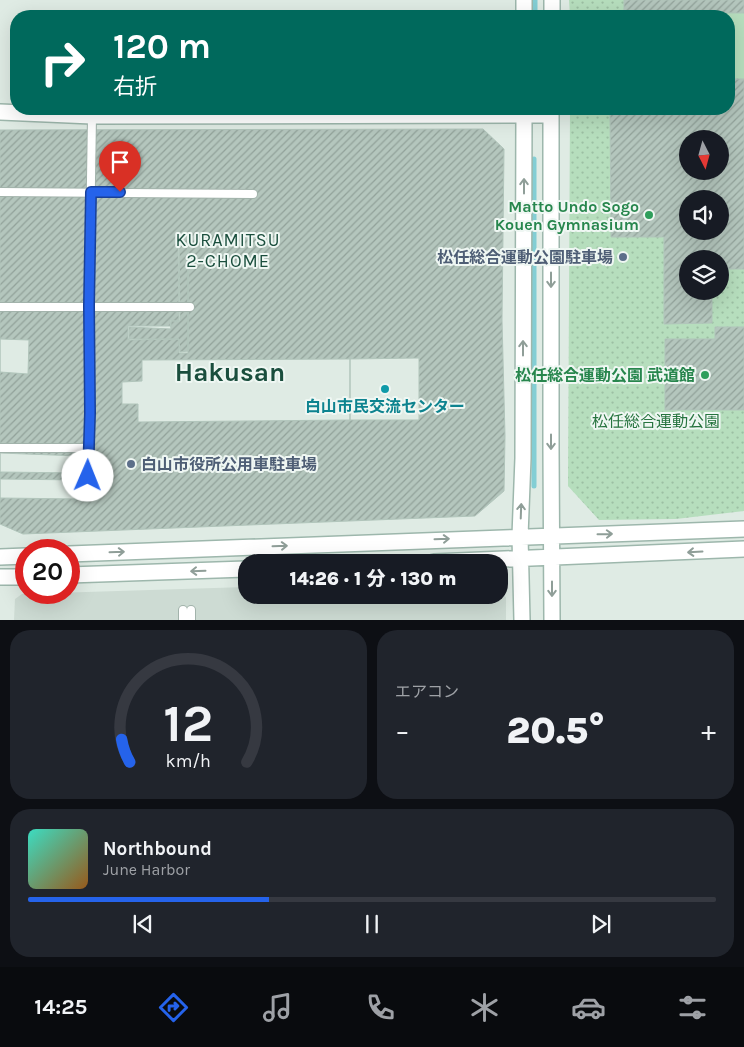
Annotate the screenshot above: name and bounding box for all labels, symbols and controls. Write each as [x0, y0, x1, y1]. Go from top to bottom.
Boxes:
text: 120 m [113, 26, 211, 67]
icon: right [30, 30, 95, 95]
text: 右折 [113, 74, 157, 100]
north arrow [679, 130, 729, 180]
map controls [679, 130, 729, 300]
pin [99, 141, 141, 192]
icon: arrive [106, 148, 134, 176]
one-way arrow [519, 178, 529, 194]
button: sound [679, 190, 729, 240]
place label: Matto Undo Sogo Kouen Gymnasium [495, 197, 639, 234]
marker: Matto Undo Sogo Kouen Gymnasium [643, 209, 655, 221]
district label: KURAMITSU 2-CHOME [176, 229, 281, 272]
place label: 松任総合運動公園駐車場 [437, 248, 613, 267]
button: layers [679, 250, 729, 300]
marker: 松任総合運動公園駐車場 [617, 251, 629, 263]
one-way arrow [546, 272, 556, 288]
one-way arrow [518, 341, 528, 357]
district label: Hakusan [175, 357, 285, 388]
place label: 松任総合運動公園 武道館 [515, 366, 695, 385]
marker: 松任総合運動公園 武道館 [699, 369, 711, 381]
marker: 白山市民交流センター [379, 383, 391, 395]
place label: 白山市民交流センター [305, 397, 465, 416]
park label: 松任総合運動公園 [592, 412, 720, 431]
one-way arrow [546, 434, 556, 450]
position arrow [61, 449, 113, 501]
place label: 白山市役所公用車駐車場 [141, 455, 317, 474]
marker: 白山市役所公用車駐車場 [125, 458, 137, 470]
one-way arrow [517, 503, 526, 519]
one-way arrow [596, 529, 612, 538]
one-way arrow [434, 535, 450, 544]
speed limit sign: 20 [15, 539, 80, 604]
one-way arrow [272, 541, 288, 550]
one-way arrow [688, 547, 704, 556]
one-way arrow [109, 548, 125, 557]
one-way arrow [190, 566, 206, 576]
text: 14:26 · 1 分 · 130 m [290, 568, 456, 590]
one-way arrow [547, 580, 557, 597]
text: エアコン [395, 682, 459, 701]
text: 12 [164, 693, 214, 754]
text: 20.5° [506, 708, 605, 753]
text: − [395, 714, 410, 747]
text: + [701, 714, 716, 747]
text: km/h [166, 751, 211, 772]
text: Northbound [103, 838, 212, 860]
text: June Harbor [103, 860, 190, 879]
icon: previous [129, 910, 157, 938]
icon: pause [358, 910, 386, 938]
icon: next [587, 910, 615, 938]
icon: directions [156, 990, 191, 1025]
icon: music [260, 990, 295, 1025]
icon: phone [363, 990, 398, 1025]
icon: climate [467, 990, 502, 1025]
icon: car [571, 990, 606, 1025]
icon: filters [675, 990, 710, 1025]
text: 14:25 [34, 994, 87, 1020]

